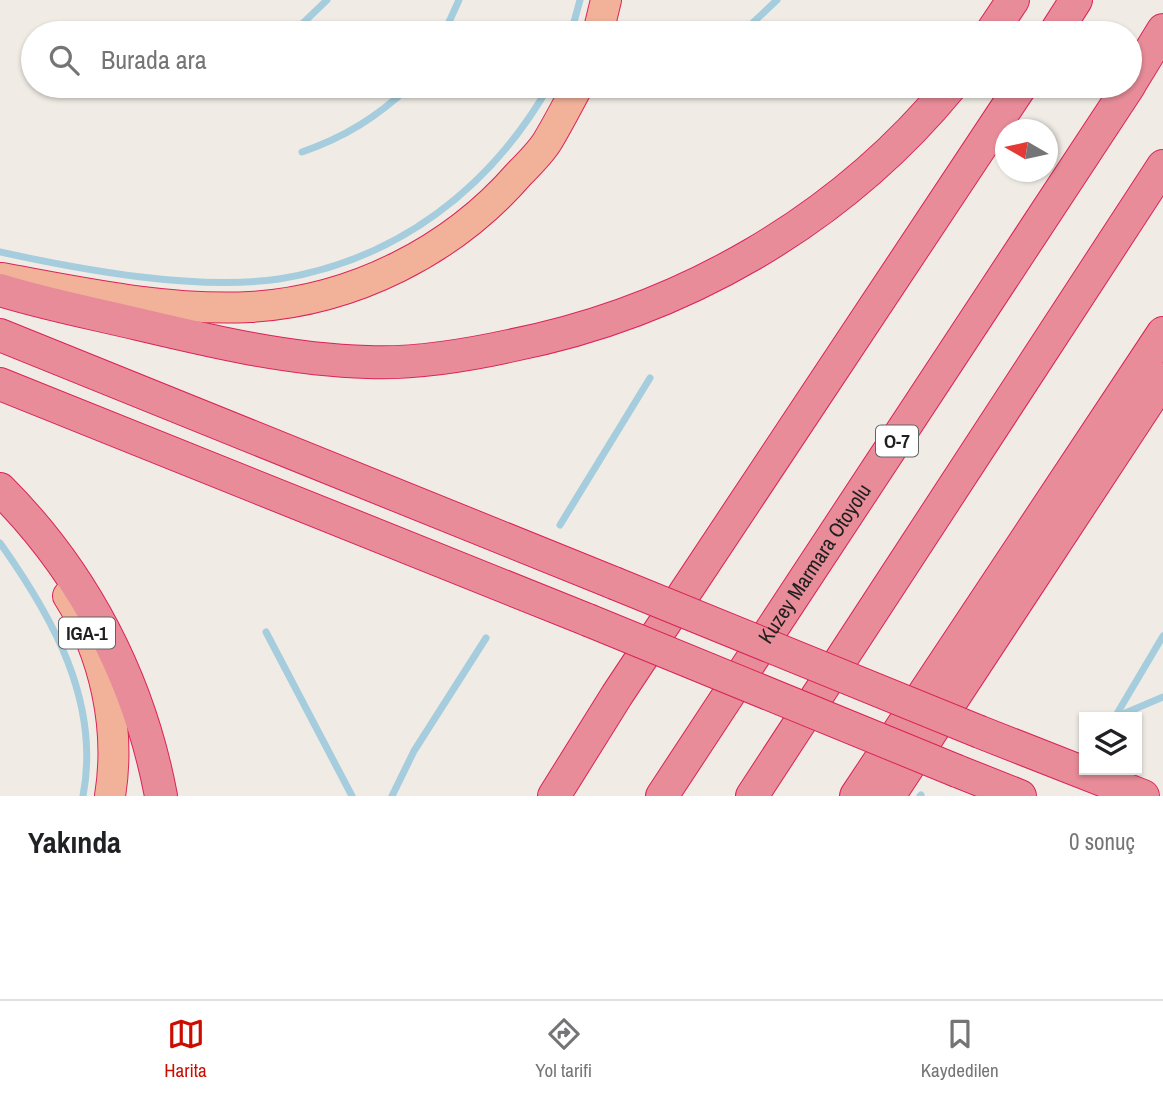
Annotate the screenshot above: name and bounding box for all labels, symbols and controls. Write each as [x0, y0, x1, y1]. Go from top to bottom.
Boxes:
search box [21, 21, 1142, 98]
icon: search [45, 41, 83, 79]
text: Burada ara [101, 42, 206, 77]
north arrow [995, 119, 1058, 182]
road number: O-7 [876, 426, 918, 456]
street label: Kuzey Marmara Otoyolu [751, 478, 878, 649]
road number: IGA-1 [59, 618, 115, 648]
map controls [1079, 712, 1142, 775]
button: layers [1079, 712, 1142, 775]
text: Yakında [28, 822, 121, 862]
text: 0 sonuç [1069, 826, 1135, 857]
tab: Harita [164, 1015, 207, 1083]
tab: Yol tarifi [535, 1015, 592, 1083]
tab: Kaydedilen [921, 1015, 999, 1083]

